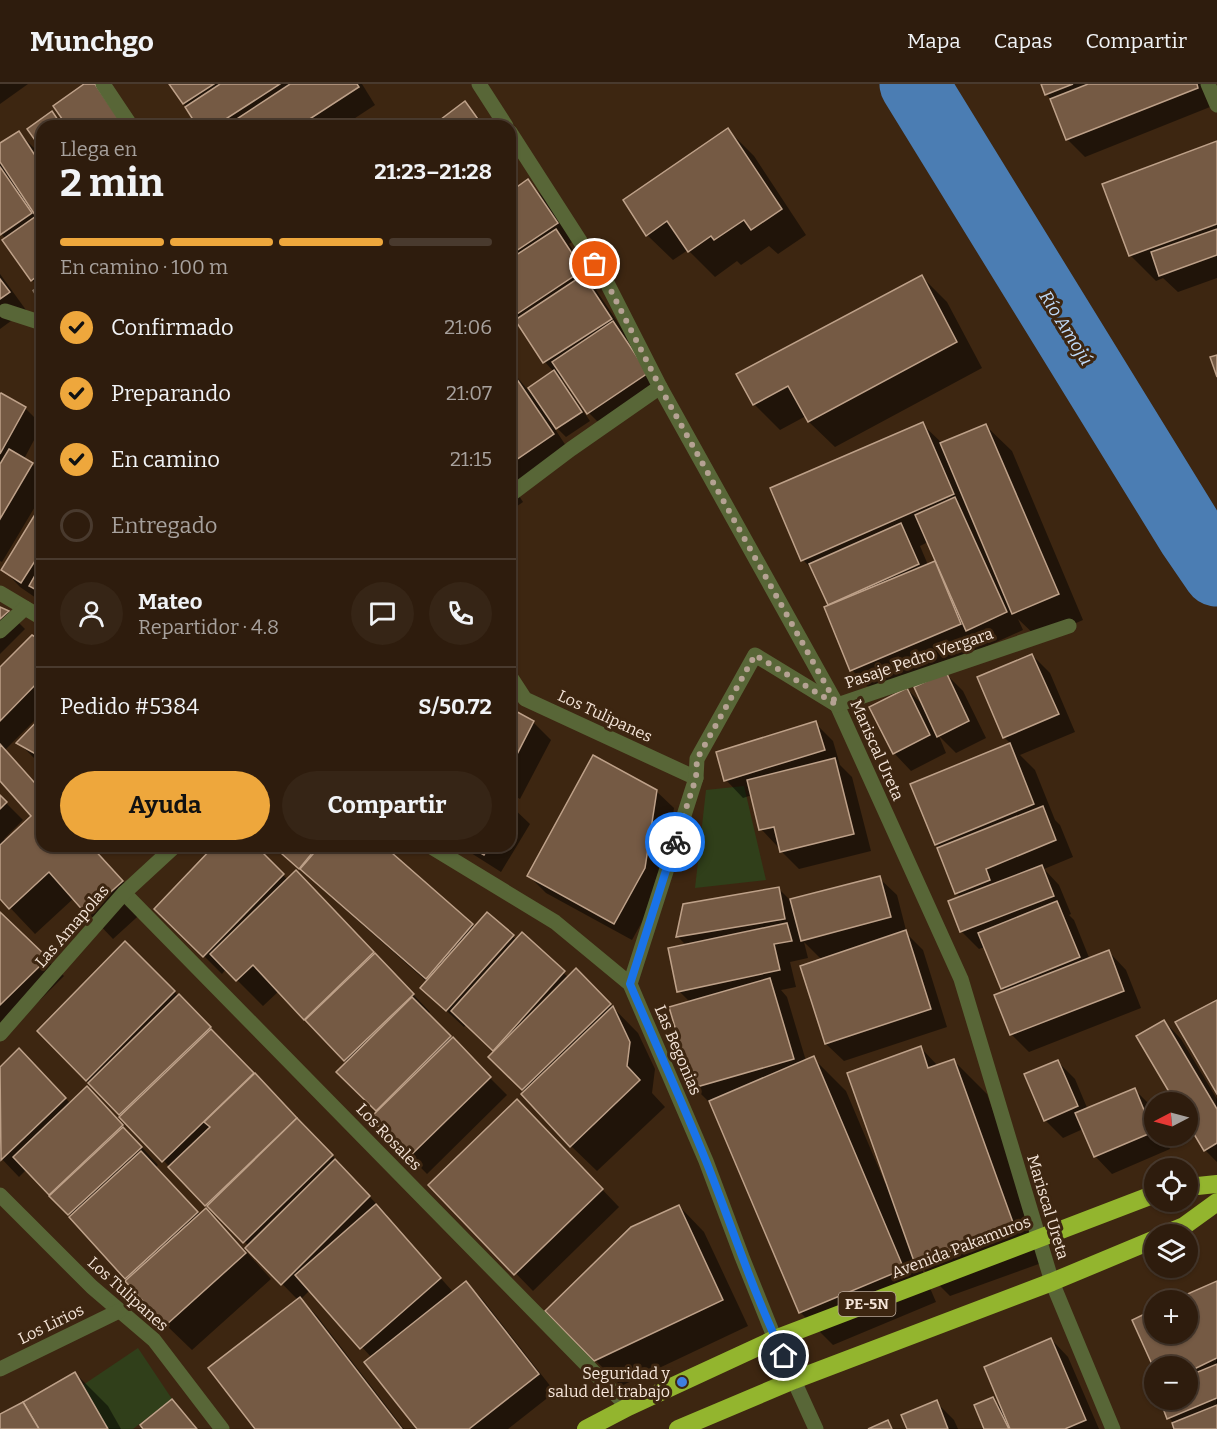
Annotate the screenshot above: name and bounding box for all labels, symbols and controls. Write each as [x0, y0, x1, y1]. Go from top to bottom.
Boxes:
text: Munchgo [30, 25, 154, 58]
text: Mapa [907, 28, 961, 54]
text: Capas [994, 28, 1052, 54]
text: Compartir [1085, 28, 1187, 54]
text: Llega en [60, 137, 137, 161]
text: 21:23–21:28 [374, 158, 492, 185]
text: 2 min [60, 160, 164, 206]
pin [569, 238, 620, 289]
icon: bag [578, 247, 611, 280]
text: En camino · 100 m [60, 255, 228, 279]
water label: Río Amojú [1035, 287, 1097, 369]
icon: check [60, 311, 93, 344]
text: Confirmado [111, 314, 234, 341]
text: 21:06 [444, 315, 492, 339]
icon: check [60, 377, 93, 410]
text: Preparando [111, 380, 231, 407]
text: 21:07 [446, 381, 492, 405]
icon: check [60, 443, 93, 476]
text: En camino [111, 446, 220, 473]
text: 21:15 [450, 447, 492, 471]
text: Entregado [111, 512, 217, 539]
button: person [60, 582, 123, 645]
button: chat [351, 582, 414, 645]
button: phone [429, 582, 492, 645]
text: Mateo [138, 588, 202, 615]
text: Repartidor · 4.8 [138, 615, 279, 639]
street label: Pasaje Pedro Vergara [842, 624, 996, 692]
street label: Los Tulipanes [555, 686, 655, 746]
text: Pedido #5384 [60, 693, 199, 720]
text: S/50.72 [418, 693, 492, 720]
street label: Mariscal Ureta [846, 697, 908, 804]
button: Ayuda [60, 771, 270, 840]
button: Compartir [282, 771, 492, 840]
courier [645, 812, 705, 872]
icon: bike [659, 826, 692, 859]
street label: Las Amapolas [31, 881, 113, 971]
street label: Las Begonias [650, 1002, 706, 1098]
north arrow [1144, 1092, 1198, 1146]
map controls [1144, 1092, 1198, 1410]
street label: Los Rosales [352, 1100, 426, 1174]
street label: Mariscal Ureta [1023, 1152, 1073, 1262]
button: locate [1144, 1158, 1198, 1212]
street label: Avenida Pakamuros [889, 1212, 1033, 1282]
button: layers [1144, 1224, 1198, 1278]
street label: Los Tulipanes [84, 1253, 172, 1335]
button: + [1144, 1290, 1198, 1344]
road number: PE-5N [838, 1292, 896, 1316]
street label: Los Lirios [15, 1300, 87, 1348]
pin [758, 1330, 809, 1381]
icon: home [767, 1339, 800, 1372]
button: − [1144, 1356, 1198, 1410]
place label: Seguridad y salud del trabajo [548, 1364, 671, 1401]
marker: Seguridad y salud del trabajo [675, 1375, 689, 1389]

